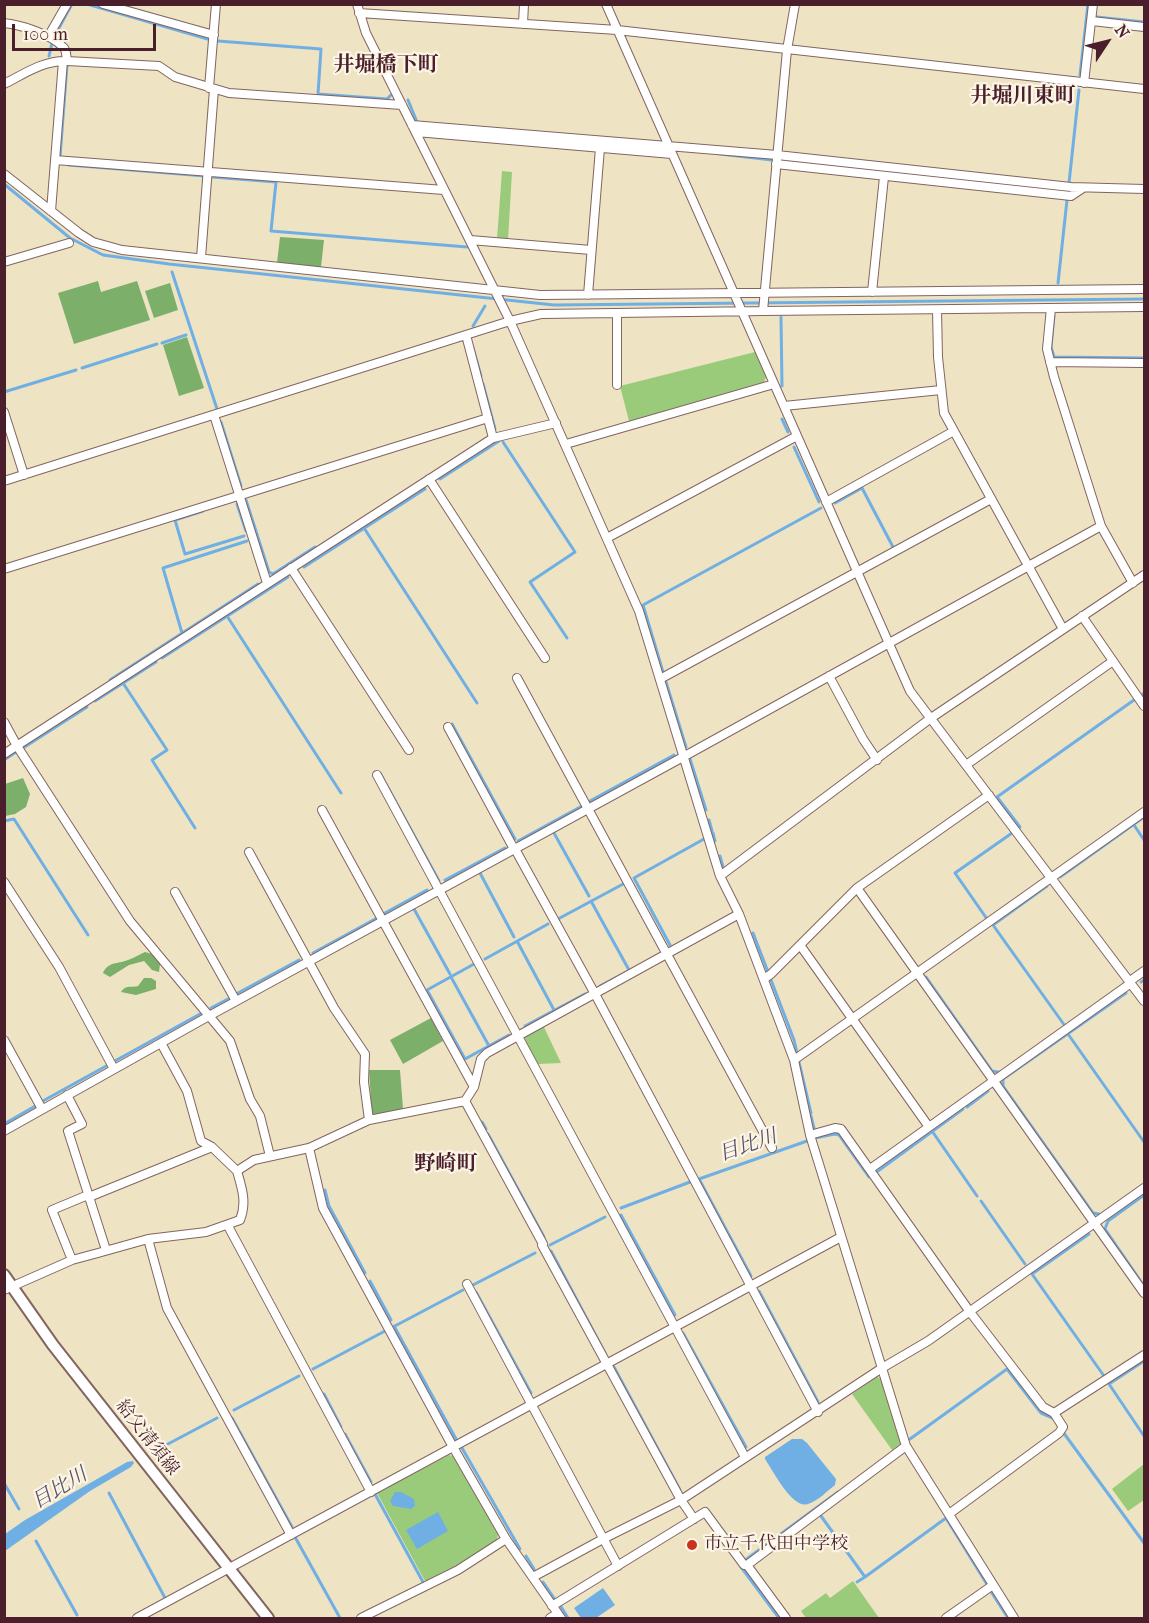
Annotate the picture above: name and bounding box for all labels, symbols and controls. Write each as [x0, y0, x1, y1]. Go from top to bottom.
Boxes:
scale bar [15, 12, 159, 50]
north arrow [1077, 12, 1137, 72]
text: N [1111, 21, 1133, 42]
text: 100 m [23, 24, 68, 45]
district label: 井堀橋下町 [334, 53, 438, 79]
district label: 井堀川東町 [971, 84, 1075, 110]
water label: 目比川 [716, 1125, 780, 1167]
district label: 野崎町 [415, 1152, 477, 1178]
street label: 給父清須線 [111, 1396, 183, 1480]
water label: 目比川 [28, 1463, 92, 1515]
place label: 市立千代田中学校 [704, 1534, 848, 1556]
marker: 市立千代田中学校 [685, 1538, 699, 1552]

